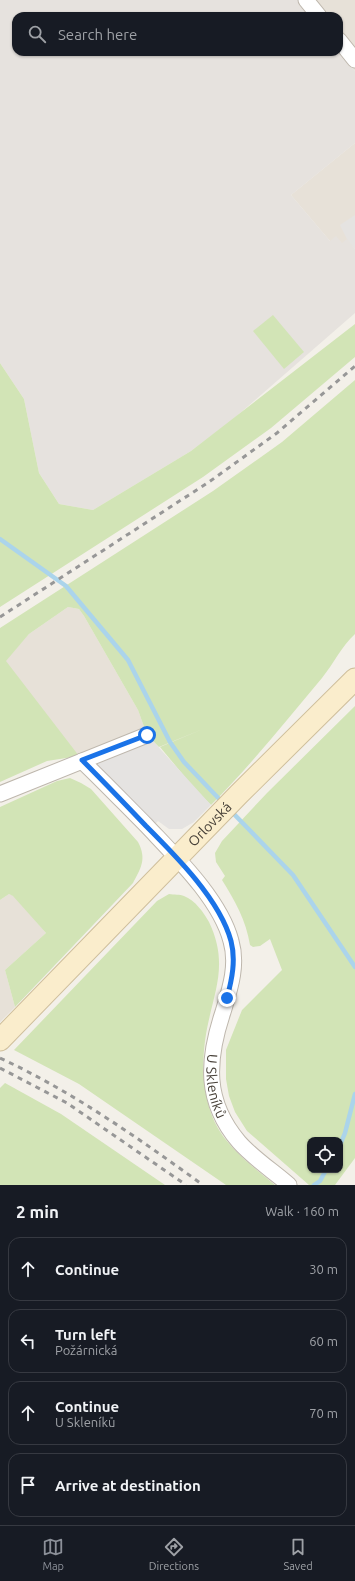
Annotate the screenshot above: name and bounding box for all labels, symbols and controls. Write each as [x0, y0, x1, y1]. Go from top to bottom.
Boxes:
search box [12, 12, 343, 56]
icon: search [26, 23, 48, 45]
text: Search here [58, 26, 137, 43]
route start [138, 726, 156, 744]
street label: Orlovská [185, 799, 235, 849]
route end [218, 989, 236, 1007]
street label: U Skleníků [204, 1053, 230, 1121]
map controls [307, 1137, 343, 1173]
button: locate [307, 1137, 343, 1173]
text: 2 min [16, 1202, 59, 1221]
text: Walk · 160 m [265, 1204, 339, 1218]
icon: ahead [17, 1258, 39, 1280]
text: Continue [55, 1261, 119, 1278]
text: 30 m [309, 1262, 338, 1276]
text: Turn left [55, 1326, 116, 1343]
icon: left [17, 1330, 39, 1352]
text: 60 m [309, 1334, 338, 1348]
text: Požárnická [55, 1343, 118, 1357]
text: Continue [55, 1398, 119, 1415]
icon: ahead [17, 1402, 39, 1424]
text: 70 m [309, 1406, 338, 1420]
text: U Skleníků [55, 1415, 115, 1429]
icon: arrive [17, 1474, 39, 1496]
text: Arrive at destination [55, 1477, 201, 1494]
tab: Map [42, 1536, 64, 1572]
tab: Directions [149, 1536, 199, 1572]
tab: Saved [283, 1536, 313, 1572]

